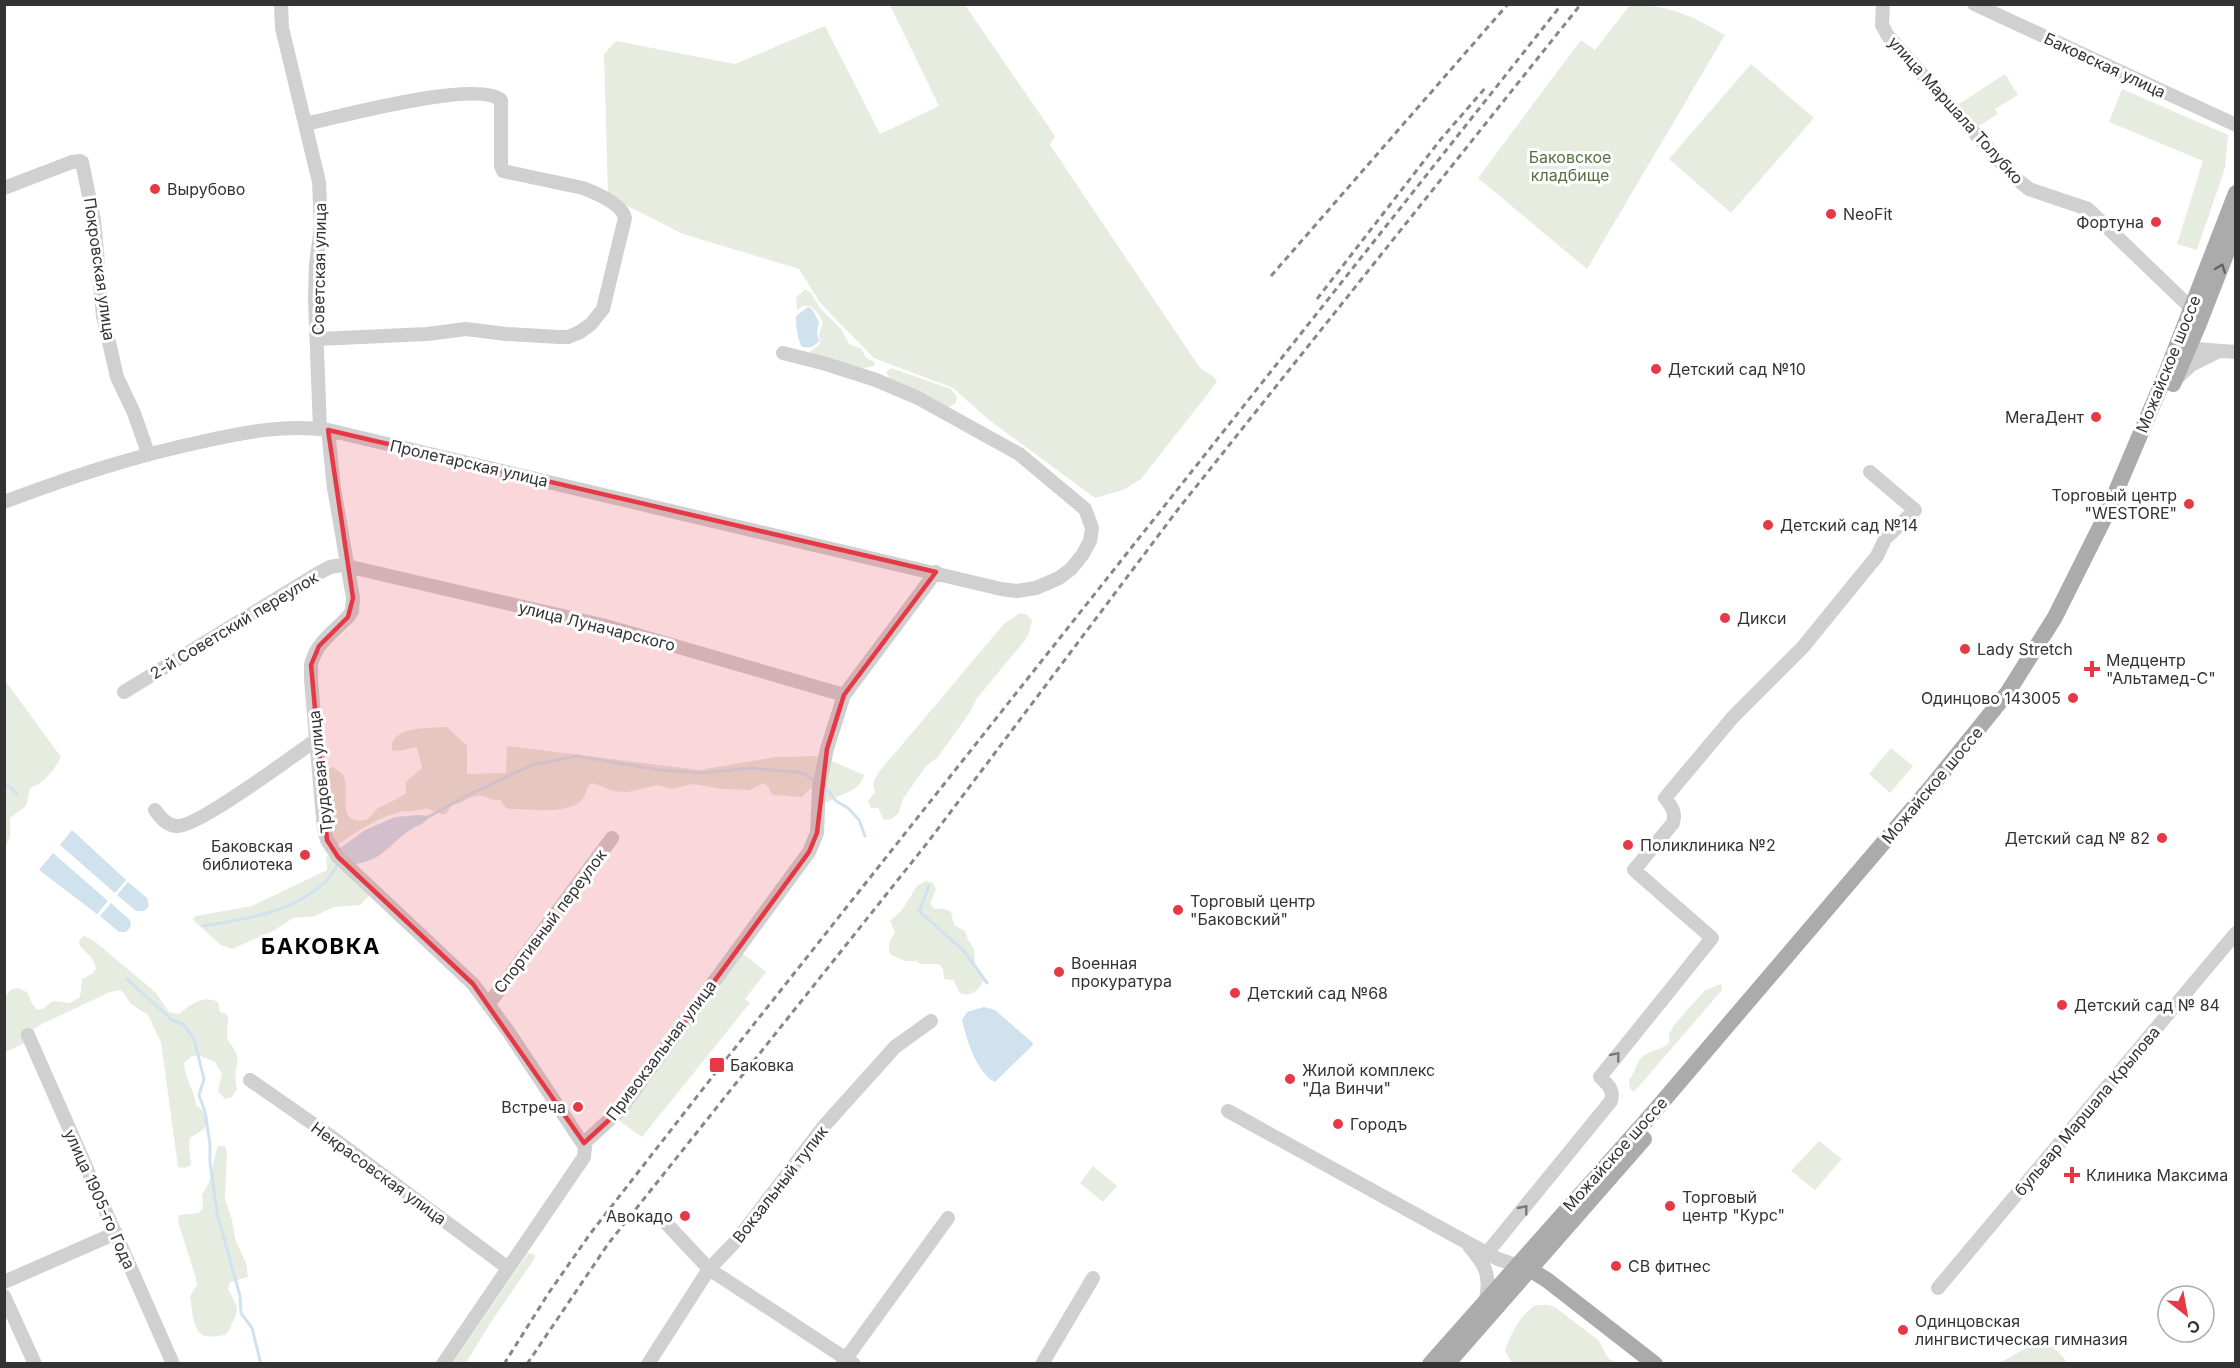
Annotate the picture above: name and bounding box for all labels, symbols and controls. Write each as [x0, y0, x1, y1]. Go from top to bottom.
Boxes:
street label: Баковская улица [2041, 28, 2169, 102]
street label: улица Маршала Толубко [1884, 32, 2028, 188]
park label: Баковское кладбище [1529, 147, 1611, 185]
place label: Вырубово [167, 179, 245, 199]
marker: Вырубово [148, 182, 162, 196]
street label: Покровская улица [80, 196, 120, 342]
street label: Советская улица [308, 203, 330, 335]
place label: NeoFit [1843, 204, 1893, 224]
marker: NeoFit [1824, 207, 1838, 221]
place label: Фортуна [2076, 212, 2144, 232]
marker: Фортуна [2149, 215, 2163, 229]
one-way arrow [2213, 263, 2226, 274]
street label: Можайское шоссе [2131, 292, 2205, 436]
place label: Детский сад №10 [1668, 359, 1806, 379]
marker: Детский сад №10 [1649, 362, 1663, 376]
place label: МегаДент [2005, 407, 2085, 427]
marker: МегаДент [2089, 410, 2103, 424]
street label: Пролетарская улица [388, 435, 550, 491]
place label: Торговый центр "WESTORE" [2052, 485, 2177, 523]
marker: Торговый центр "WESTORE" [2182, 497, 2196, 511]
place label: Детский сад №14 [1780, 515, 1918, 535]
marker: Детский сад №14 [1761, 518, 1775, 532]
street label: 2-й Советский переулок [146, 567, 322, 683]
street label: улица Луначарского [517, 597, 677, 655]
place label: Дикси [1737, 608, 1786, 628]
marker: Дикси [1718, 611, 1732, 625]
place label: Lady Stretch [1977, 639, 2073, 659]
marker: Lady Stretch [1958, 642, 1972, 656]
place label: Медцентр "Альтамед-С" [2106, 650, 2216, 688]
marker: Медцентр "Альтамед-С" [2083, 660, 2101, 678]
place label: Одинцово 143005 [1921, 688, 2061, 708]
marker: Одинцово 143005 [2066, 691, 2080, 705]
street label: Трудовая улица [304, 709, 336, 835]
street label: Можайское шоссе [1877, 723, 1987, 847]
place label: Детский сад № 82 [2005, 828, 2150, 848]
marker: Детский сад № 82 [2155, 831, 2169, 845]
place label: Поликлиника №2 [1640, 835, 1776, 855]
place label: Баковская библиотека [202, 836, 293, 874]
marker: Поликлиника №2 [1621, 838, 1635, 852]
street label: Спортивный переулок [489, 845, 611, 997]
marker: Баковская библиотека [298, 848, 312, 862]
place label: Торговый центр "Баковский" [1190, 891, 1315, 929]
marker: Торговый центр "Баковский" [1171, 903, 1185, 917]
district label: БАКОВКА [261, 933, 381, 959]
place label: Военная прокуратура [1071, 953, 1172, 991]
marker: Военная прокуратура [1052, 965, 1066, 979]
street label: Привокзальная улица [602, 976, 720, 1124]
place label: Детский сад №68 [1247, 983, 1388, 1003]
marker: Детский сад №68 [1228, 986, 1242, 1000]
place label: Детский сад № 84 [2074, 995, 2220, 1015]
marker: Детский сад № 84 [2055, 998, 2069, 1012]
street label: бульвар Маршала Крылова [2010, 1022, 2164, 1200]
one-way arrow [1609, 1052, 1620, 1063]
place label: Баковка [730, 1055, 794, 1075]
marker: Баковка [708, 1056, 726, 1074]
place label: Жилой комплекс "Да Винчи" [1302, 1060, 1435, 1098]
marker: Жилой комплекс "Да Винчи" [1283, 1072, 1297, 1086]
street label: Можайское шоссе [1559, 1093, 1671, 1215]
place label: Встреча [501, 1097, 566, 1117]
marker: Встреча [571, 1100, 585, 1114]
place label: Городъ [1350, 1114, 1407, 1134]
street label: Некрасовская улица [307, 1117, 451, 1229]
marker: Городъ [1331, 1117, 1345, 1131]
street label: Вокзальный тупик [728, 1121, 832, 1246]
street label: улица 1905-го Года [60, 1126, 140, 1272]
place label: Клиника Максима [2086, 1165, 2228, 1185]
marker: Клиника Максима [2063, 1166, 2081, 1184]
place label: Торговый центр "Курс" [1682, 1187, 1785, 1225]
marker: Торговый центр "Курс" [1663, 1199, 1677, 1213]
one-way arrow [1517, 1204, 1528, 1215]
place label: Авокадо [606, 1206, 673, 1226]
marker: Авокадо [678, 1209, 692, 1223]
place label: СВ фитнес [1628, 1256, 1711, 1276]
marker: СВ фитнес [1609, 1259, 1623, 1273]
north arrow [2156, 1284, 2216, 1344]
place label: Одинцовская лингвистическая гимназия [1915, 1311, 2128, 1349]
text: С [2183, 1315, 2204, 1339]
marker: Одинцовская лингвистическая гимназия [1896, 1323, 1910, 1337]

